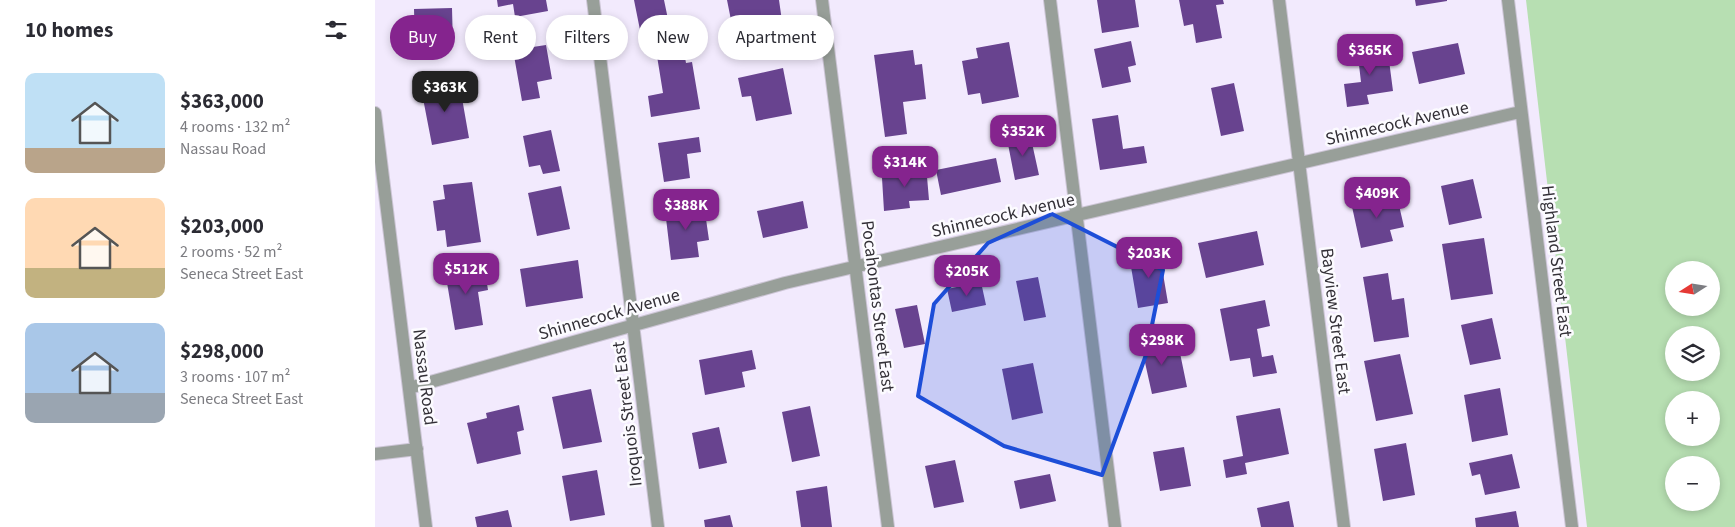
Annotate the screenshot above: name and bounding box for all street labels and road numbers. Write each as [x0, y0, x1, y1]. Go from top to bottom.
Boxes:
street label: Shinnecock Avenue [1323, 95, 1471, 152]
street label: Highland Street East [1535, 184, 1578, 338]
street label: Shinnecock Avenue [929, 187, 1077, 244]
street label: Pocahontas Street East [855, 219, 900, 393]
street label: Bayview Street East [1314, 247, 1357, 396]
street label: Shinnecock Avenue [535, 282, 683, 347]
street label: Nassau Road [406, 327, 443, 427]
street label: Iroquois Street East [606, 340, 649, 488]

